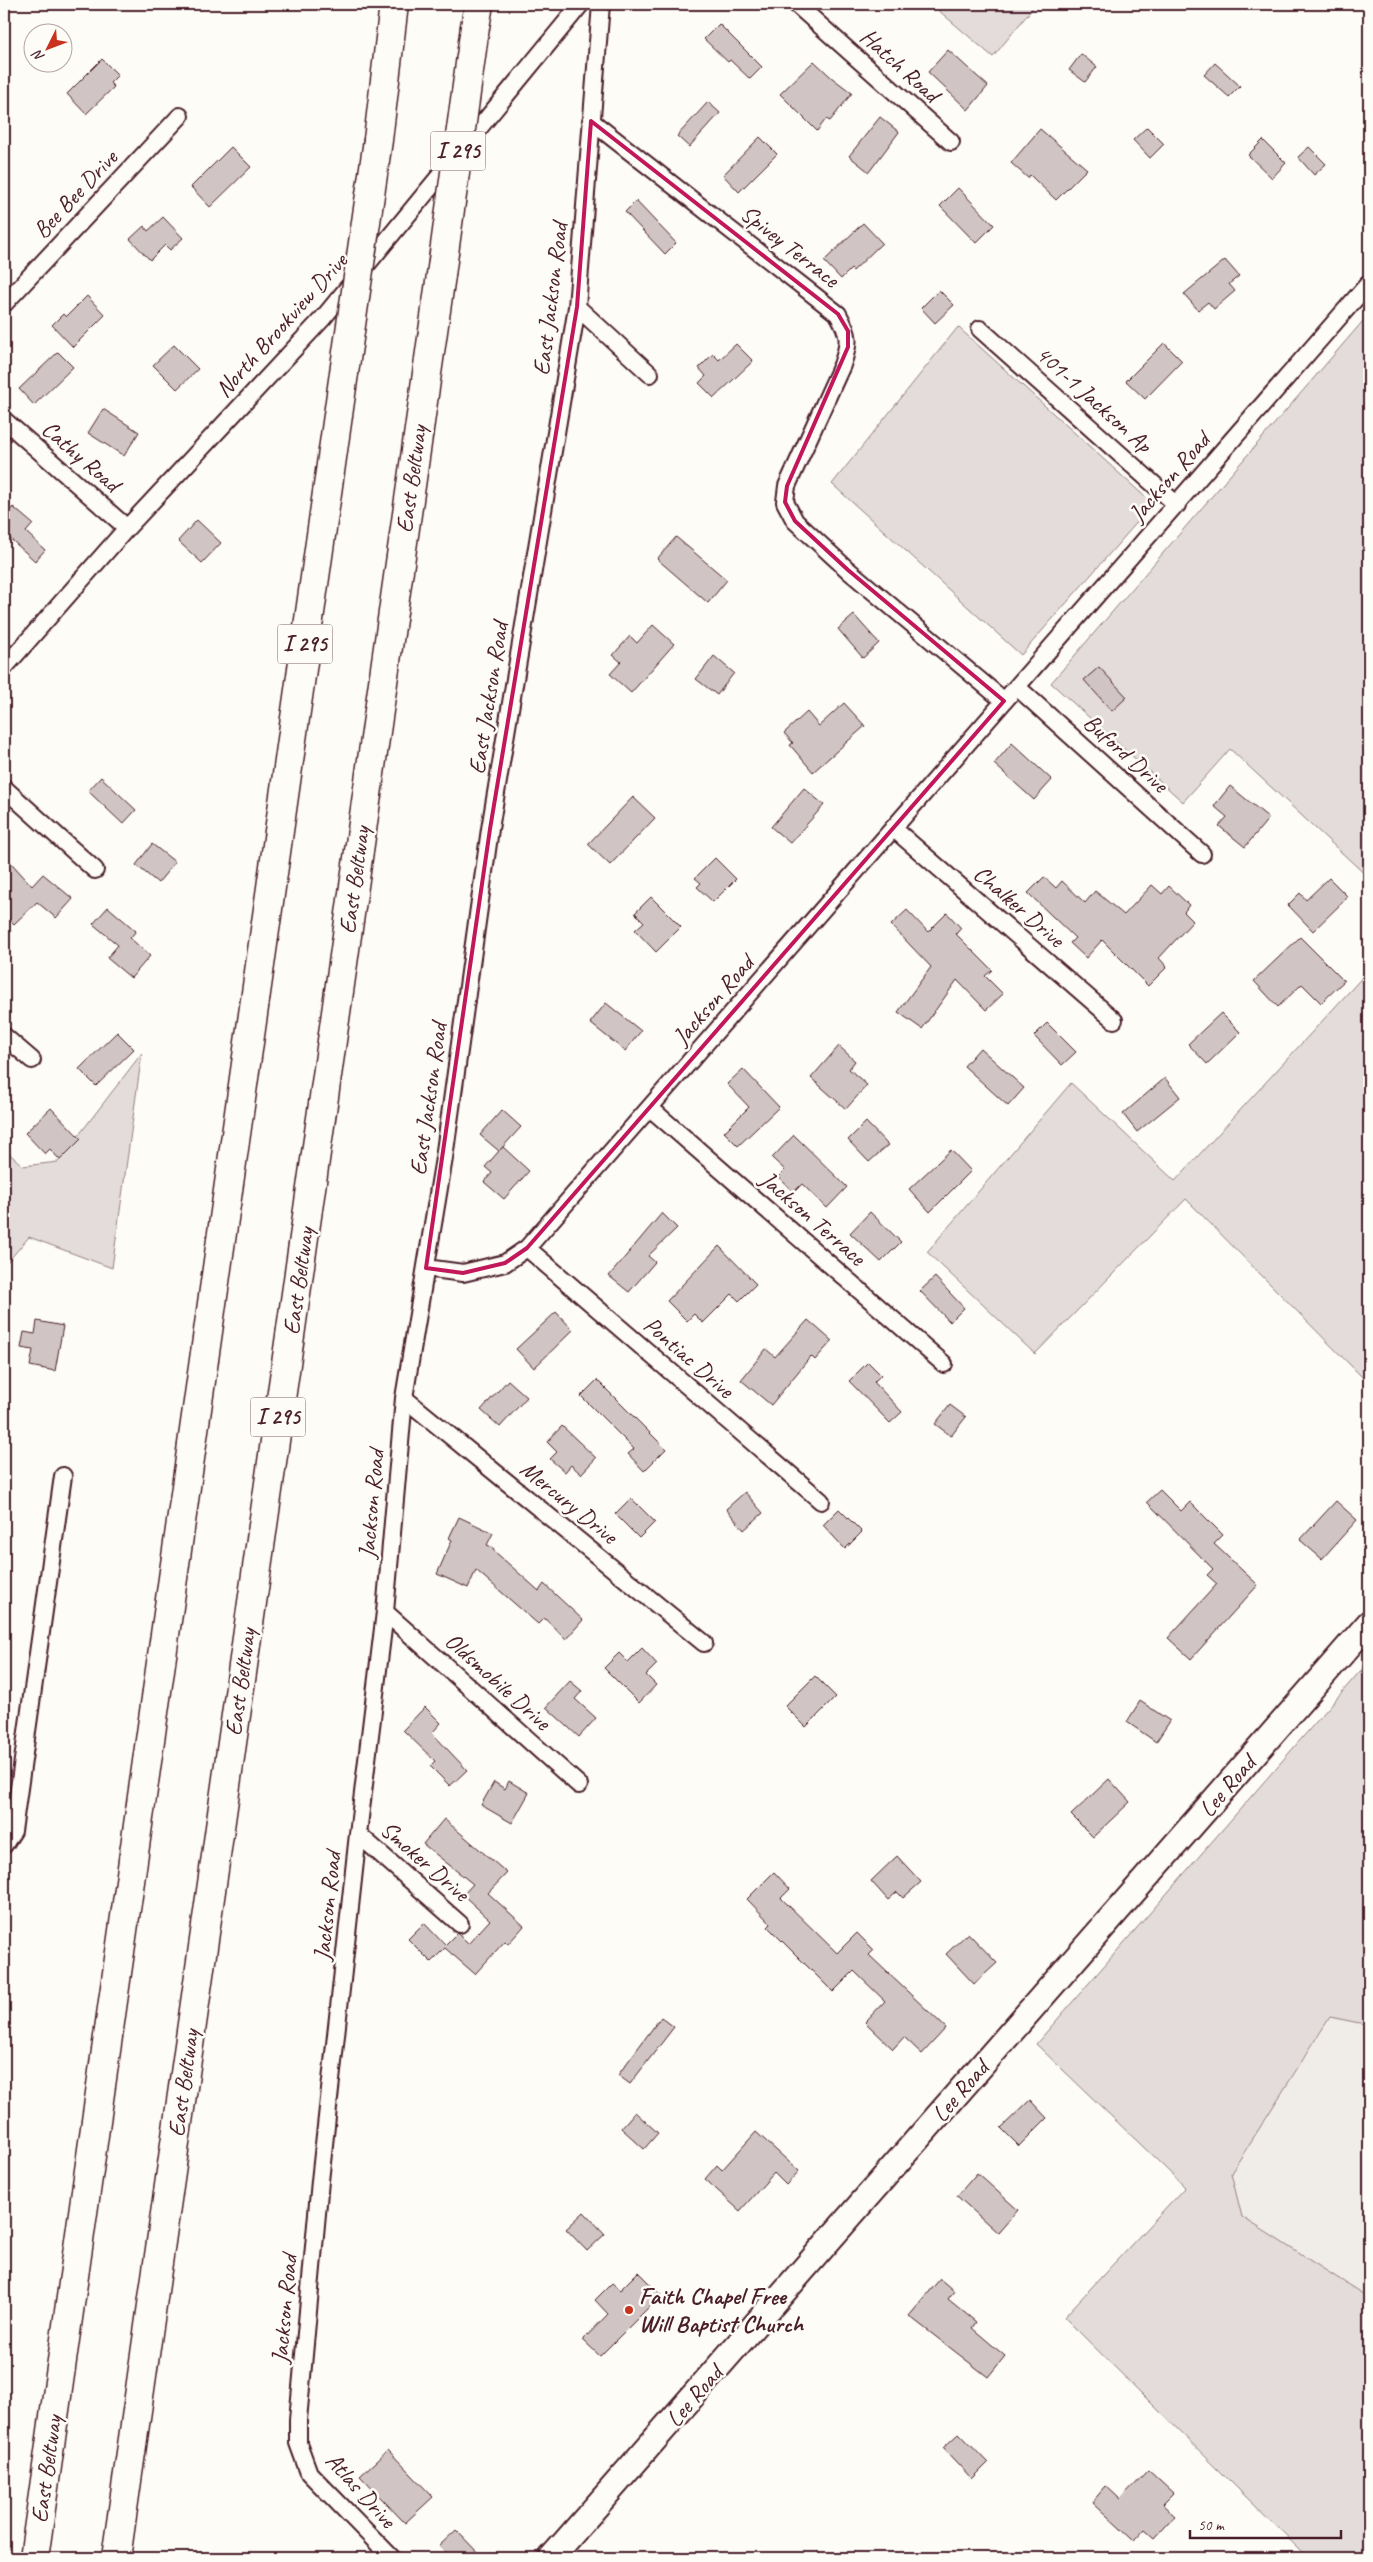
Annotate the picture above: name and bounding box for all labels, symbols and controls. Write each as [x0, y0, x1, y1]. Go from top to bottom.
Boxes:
street label: Hatch Road [854, 21, 949, 111]
north arrow [22, 22, 72, 72]
text: N [28, 46, 48, 65]
road number: I 295 [430, 132, 486, 170]
street label: Bee Bee Drive [26, 142, 125, 245]
street label: Spivey Terrace [735, 198, 847, 295]
street label: East Jackson Road [526, 218, 575, 377]
street label: North Brookview Drive [208, 245, 355, 403]
street label: 401-1 Jackson Ap [1030, 339, 1160, 460]
street label: Cathy Road [36, 414, 129, 501]
street label: East Beltway [389, 422, 434, 534]
street label: Jackson Road [1121, 423, 1218, 529]
street label: East Jackson Road [461, 616, 515, 776]
road number: I 295 [278, 624, 332, 664]
street label: Buford Drive [1077, 707, 1176, 800]
street label: East Beltway [332, 823, 377, 935]
street label: Chalker Drive [967, 858, 1072, 955]
street label: Jackson Road [665, 946, 762, 1052]
street label: East Jackson Road [402, 1018, 454, 1177]
street label: Jackson Terrace [754, 1164, 873, 1273]
street label: East Beltway [276, 1224, 321, 1336]
street label: Pontiac Drive [638, 1310, 742, 1406]
road number: I 295 [250, 1398, 306, 1436]
street label: Jackson Road [351, 1445, 391, 1561]
street label: Mercury Drive [514, 1454, 625, 1552]
street label: East Beltway [218, 1625, 263, 1737]
street label: Oldsmobile Drive [439, 1626, 559, 1738]
street label: Lee Road [1192, 1746, 1264, 1823]
street label: Smoker Drive [374, 1814, 477, 1909]
street label: Jackson Road [306, 1847, 348, 1963]
street label: East Beltway [161, 2026, 206, 2138]
street label: Lee Road [925, 2051, 997, 2128]
street label: Jackson Road [264, 2250, 304, 2366]
place label: Faith Chapel Free Will Baptist Church [639, 2281, 805, 2339]
marker: Faith Chapel Free Will Baptist Church [623, 2304, 635, 2316]
street label: Lee Road [659, 2356, 731, 2433]
street label: East Beltway [24, 2412, 69, 2524]
street label: Atlas Drive [319, 2446, 404, 2536]
scale bar [1190, 2507, 1342, 2539]
text: 50 m [1198, 2516, 1225, 2535]

